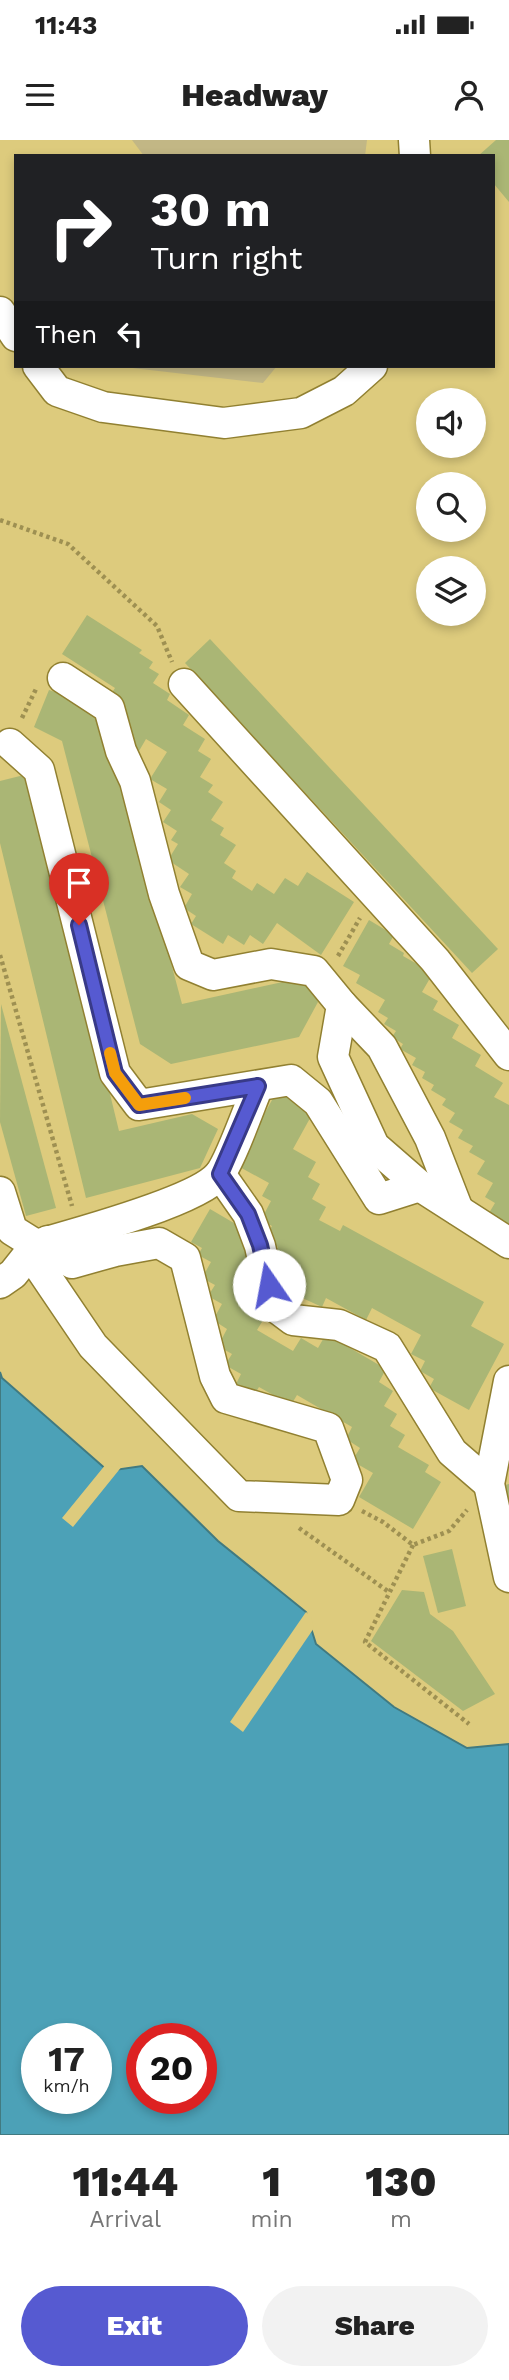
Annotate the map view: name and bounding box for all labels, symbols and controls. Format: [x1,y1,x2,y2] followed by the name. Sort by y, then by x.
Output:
[35,10,97,40] text: 11:43
[21,76,59,114] icon: menu
[181,76,328,114] text: Headway
[450,76,488,114] icon: person
[150,180,271,238] text: 30 m
[35,182,126,273] icon: right
[150,239,302,277] text: Turn right
[111,315,149,353] icon: left
[35,319,97,349] text: Then
[416,388,486,626] map controls
[416,388,486,458] button: sound
[416,472,486,542] button: search
[416,556,486,626] button: layers
[49,853,109,925] pin
[60,864,98,902] icon: arrive
[232,1248,306,1322] position arrow
[126,2023,217,2114] speed limit sign: 20
[48,2038,85,2080] text: 17
[43,2075,90,2096] text: km/h
[72,2157,178,2206] text: 11:44
[262,2157,281,2206] text: 1
[365,2157,436,2206] text: 130
[89,2206,161,2233] text: Arrival
[251,2206,293,2233] text: min
[390,2206,412,2233] text: m
[21,2286,248,2366] button: Exit
[262,2286,488,2366] button: Share

